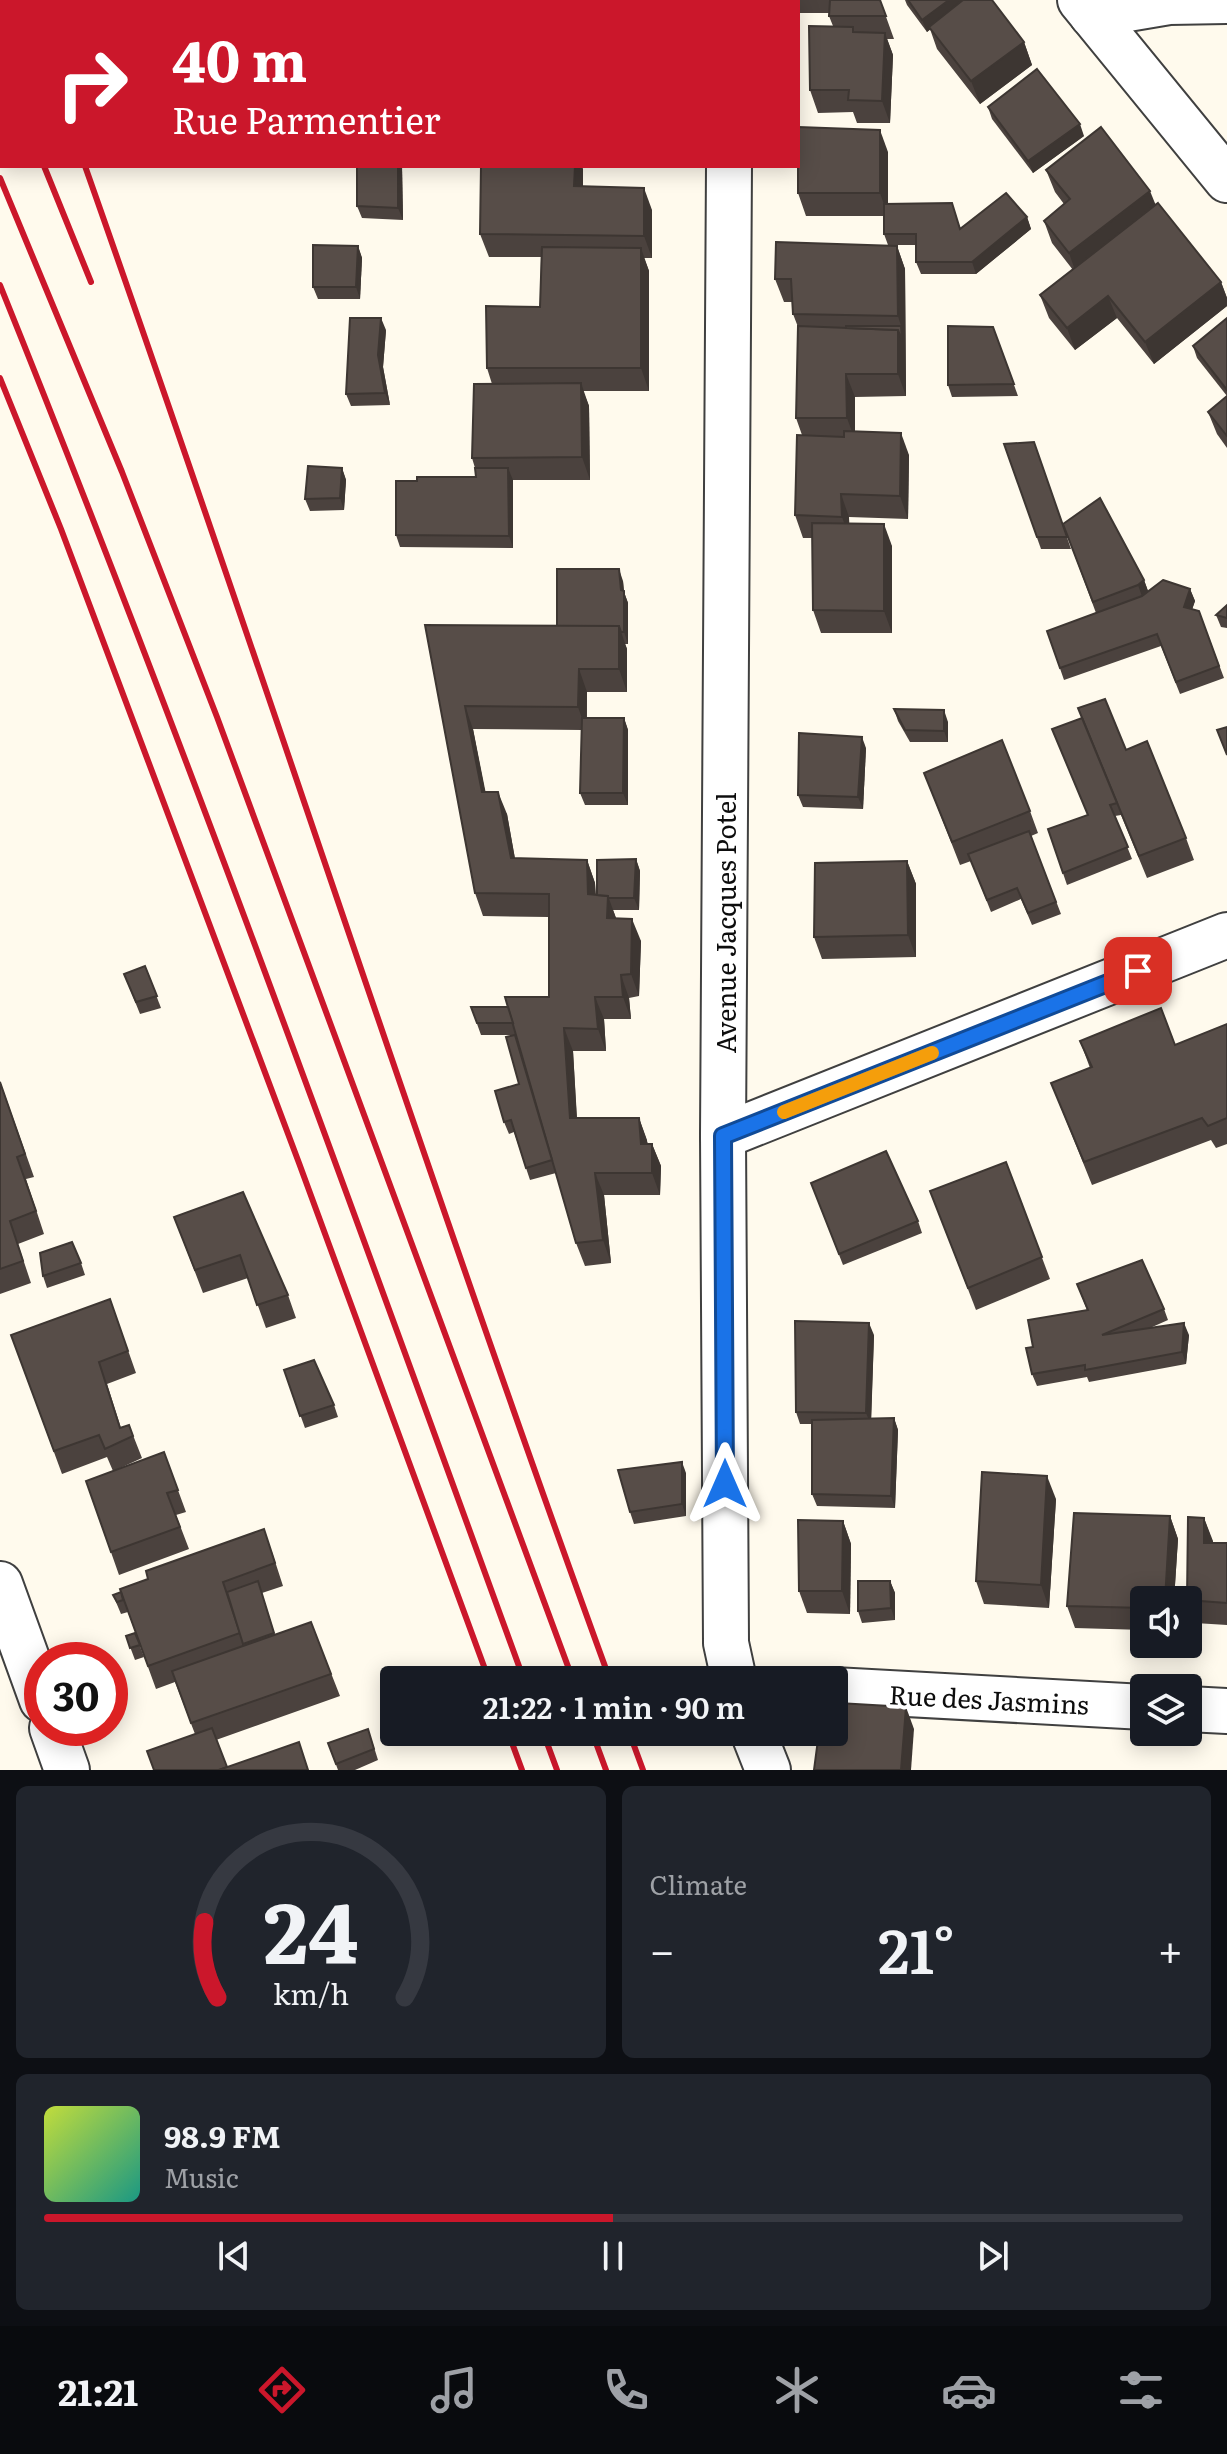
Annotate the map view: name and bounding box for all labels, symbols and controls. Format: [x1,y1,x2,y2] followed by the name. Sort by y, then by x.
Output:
[172,16,307,99] text: 40 m
[40,32,144,136] icon: right
[172,92,441,145] text: Rue Parmentier
[705,792,744,1054] street label: Avenue Jacques Potel
[1104,937,1172,1005] pin
[1116,949,1160,993] icon: arrive
[683,1442,767,1526] position arrow
[1130,1586,1202,1746] map controls
[1130,1586,1202,1658] button: sound
[24,1642,128,1746] speed limit sign: 30
[888,1673,1090,1723] street label: Rue des Jasmins
[1130,1674,1202,1746] button: layers
[483,1684,745,1728] text: 21:22 · 1 min · 90 m
[650,1864,747,1903] text: Climate
[263,1866,358,1990] text: 24
[878,1903,955,1992] text: 21°
[650,1915,675,1981] text: −
[1157,1915,1183,1981] text: +
[273,1971,349,2014] text: km/h
[164,2113,281,2157] text: 98.9 FM
[164,2157,239,2196] text: Music
[212,2234,256,2278] icon: previous
[591,2234,635,2278] icon: pause
[971,2234,1015,2278] icon: next
[254,2362,310,2418] icon: directions
[426,2362,482,2418] icon: music
[598,2362,654,2418] icon: phone
[769,2362,825,2418] icon: climate
[941,2362,997,2418] icon: car
[1113,2362,1169,2418] icon: filters
[58,2364,138,2417] text: 21:21

